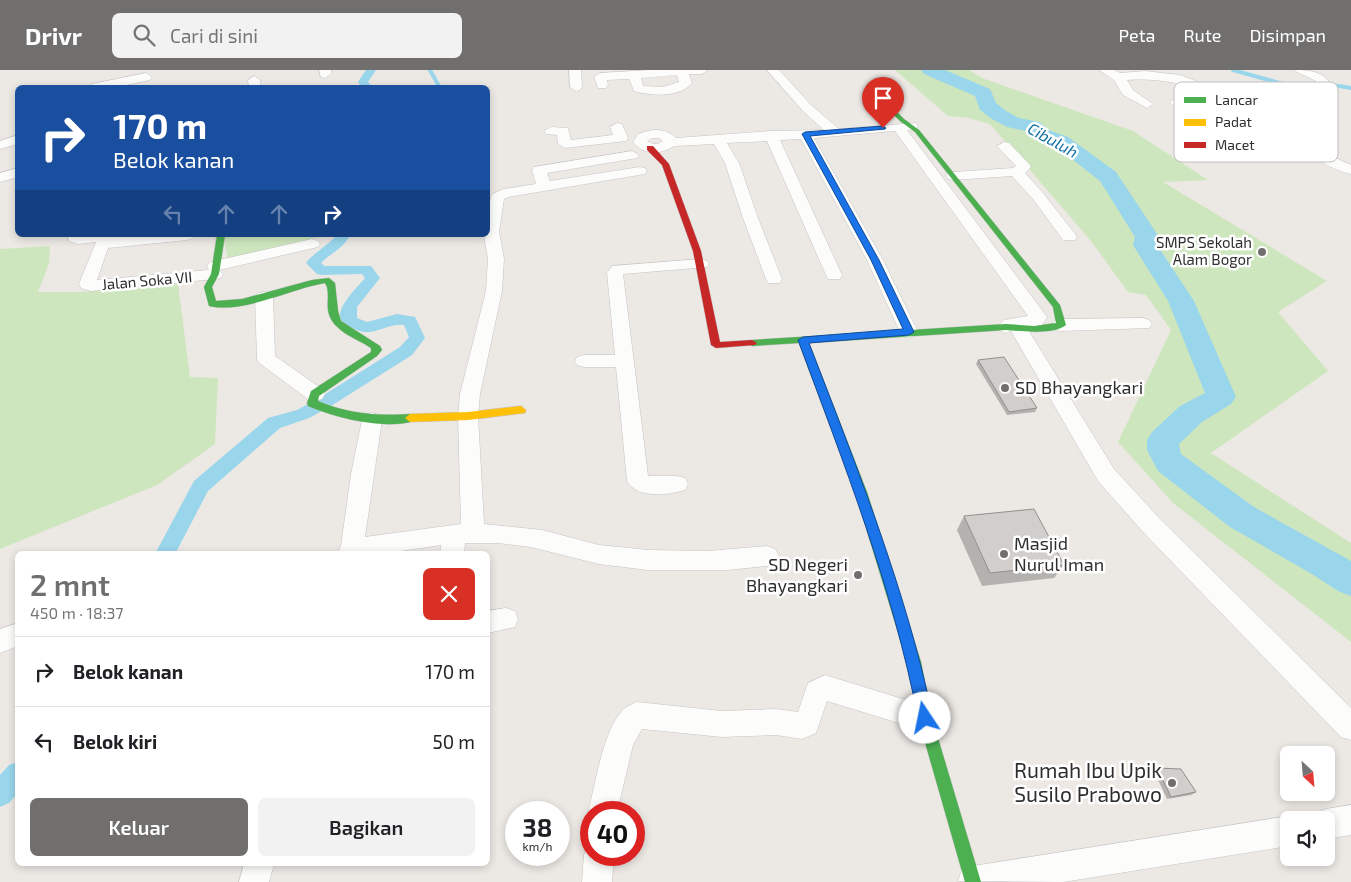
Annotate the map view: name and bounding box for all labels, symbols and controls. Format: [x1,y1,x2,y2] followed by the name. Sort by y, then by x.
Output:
[112,13,462,58] search box
[25,21,82,50] text: Drivr
[130,21,158,49] icon: search
[170,24,258,47] text: Cari di sini
[1119,24,1156,46] text: Peta
[1184,24,1221,46] text: Rute
[1249,24,1326,46] text: Disimpan
[862,77,904,128] pin
[1174,82,1338,162] legend
[869,84,897,112] icon: arrive
[1215,91,1259,108] text: Lancar
[113,104,207,146] text: 170 m
[30,105,95,170] icon: right
[1215,113,1252,130] text: Padat
[1025,118,1082,161] water label: Cibuluh
[1215,136,1255,153] text: Macet
[113,146,234,172] text: Belok kanan
[159,200,187,228] icon: left
[212,200,240,228] icon: ahead
[265,200,293,228] icon: ahead
[318,200,346,228] icon: right
[1156,233,1252,268] place label: SMPS Sekolah Alam Bogor
[1256,246,1268,258] marker: SMPS Sekolah Alam Bogor
[101,267,193,293] street label: Jalan Soka VII
[1015,376,1143,398] place label: SD Bhayangkari
[999,382,1011,394] marker: SD Bhayangkari
[1014,532,1104,575] place label: Masjid Nurul Iman
[998,548,1010,560] marker: Masjid Nurul Iman
[746,553,848,596] place label: SD Negeri Bhayangkari
[30,566,110,602] text: 2 mnt
[423,568,475,620] button: close
[852,569,864,581] marker: SD Negeri Bhayangkari
[30,603,124,622] text: 450 m · 18:37
[30,658,58,686] icon: right
[73,660,183,683] text: Belok kanan
[425,660,475,683] text: 170 m
[898,691,950,743] position arrow
[30,728,58,756] icon: left
[73,730,157,753] text: Belok kiri
[432,730,475,753] text: 50 m
[1280,746,1335,801] north arrow
[1280,746,1335,866] map controls
[1014,757,1162,806] place label: Rumah Ibu Upik Susilo Prabowo
[1166,777,1178,789] marker: Rumah Ibu Upik Susilo Prabowo
[30,798,248,856] button: Keluar
[258,798,475,856] button: Bagikan
[580,801,645,866] speed limit sign: 40
[1280,811,1335,866] button: sound
[523,812,552,842] text: 38
[523,839,552,853] text: km/h

